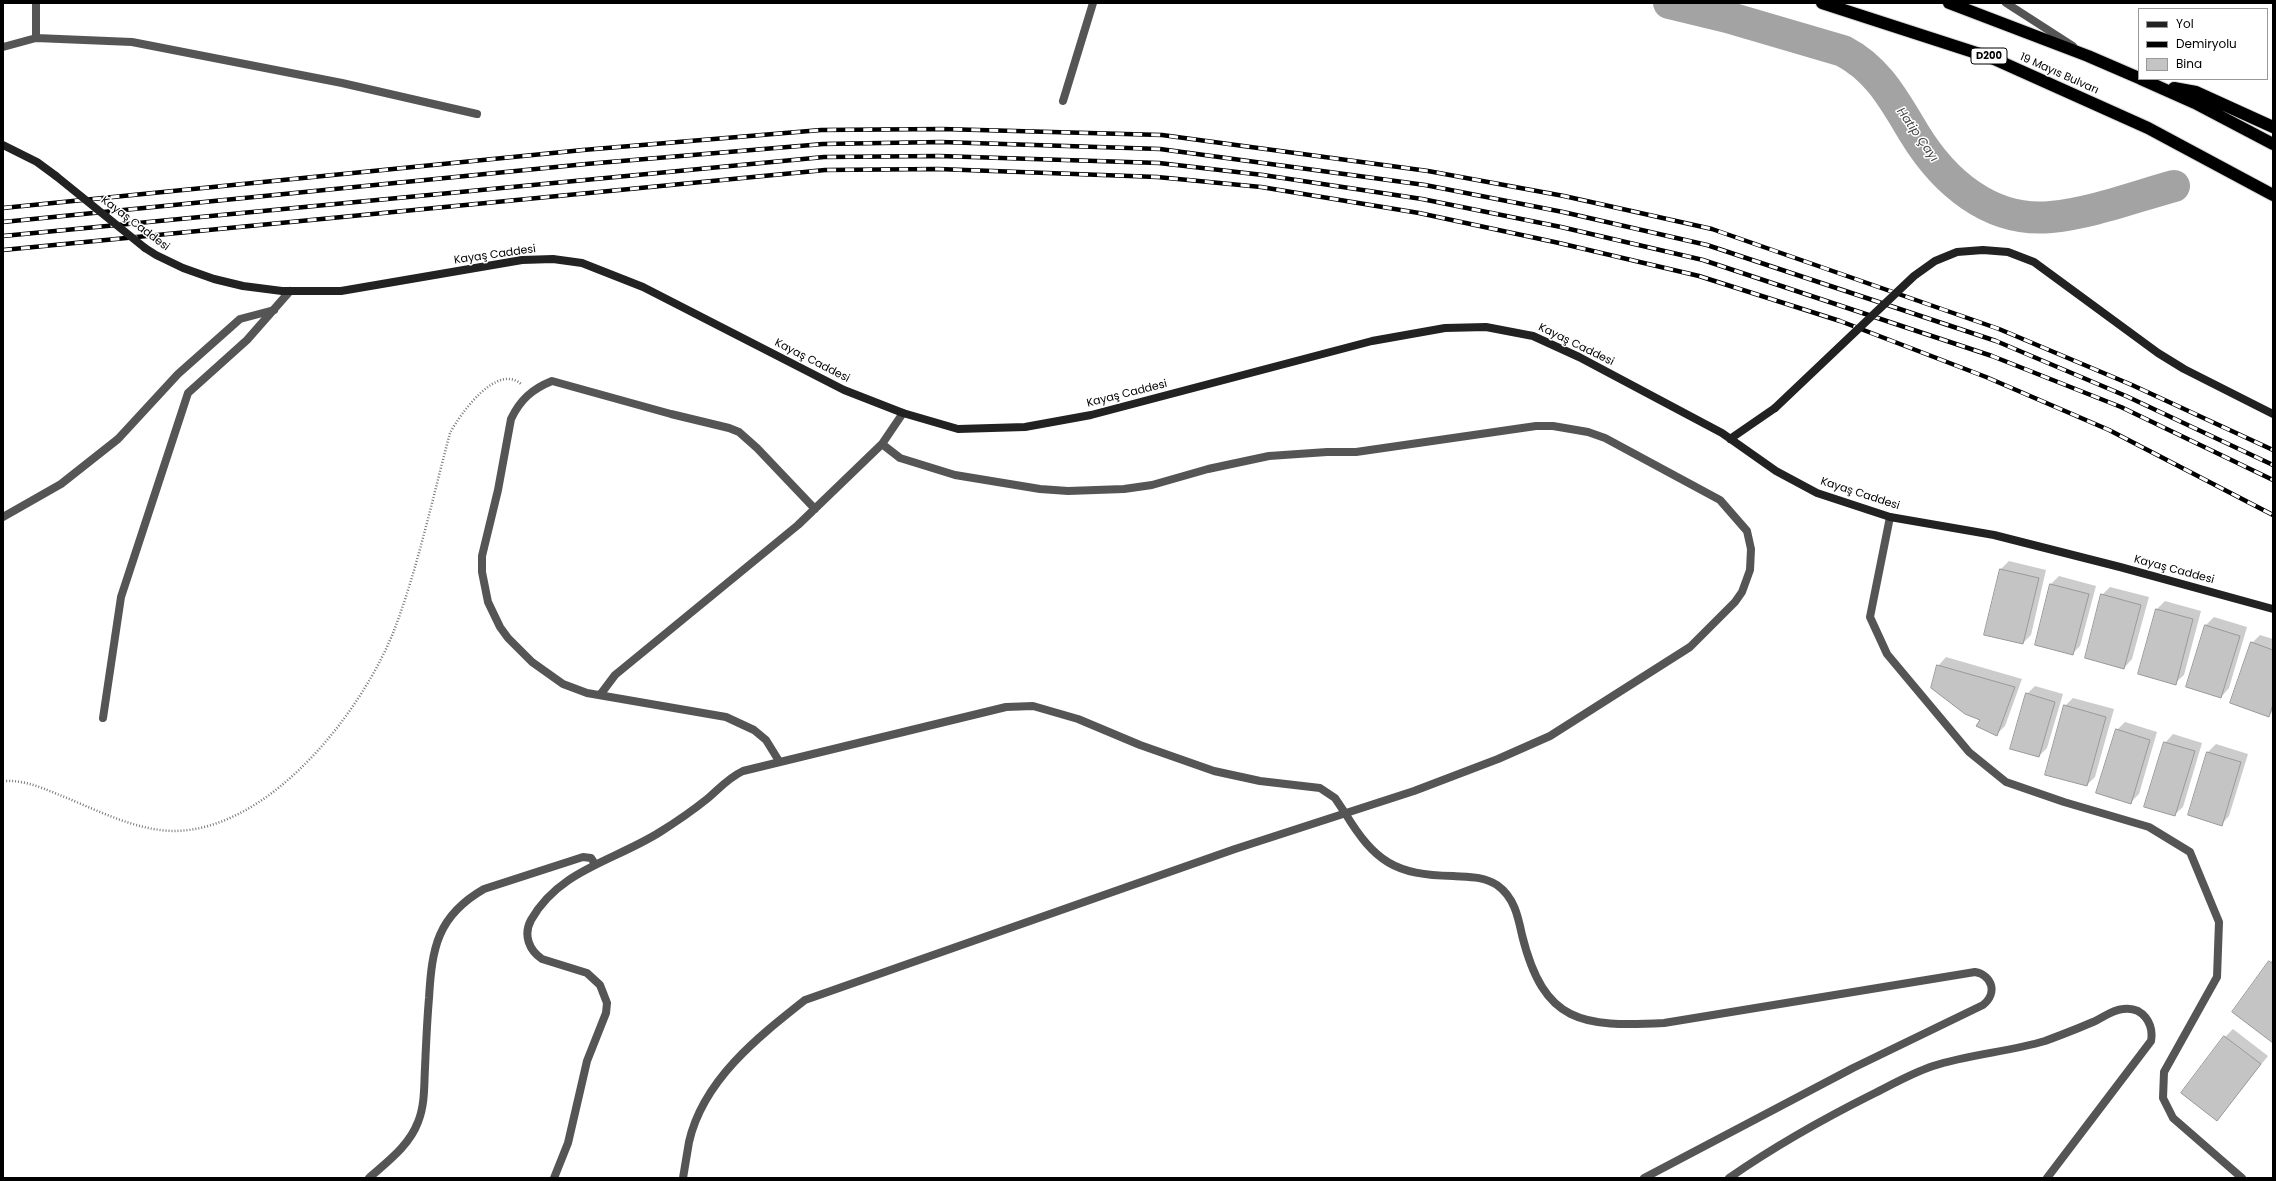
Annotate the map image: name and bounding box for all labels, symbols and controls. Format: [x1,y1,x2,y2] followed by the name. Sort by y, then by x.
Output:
[2138,8,2268,80] legend
[2176,15,2194,32] text: Yol
[2176,35,2237,52] text: Demiryolu
[1971,48,2007,64] road number: D200
[2018,51,2100,97] street label: 19 Mayıs Bulvarı
[2176,55,2202,72] text: Bina
[1893,105,1941,165] water label: Hatip Çayı
[98,194,172,254] street label: Kayaş Caddesi
[453,243,537,267] street label: Kayaş Caddesi
[1536,321,1616,369] street label: Kayaş Caddesi
[772,336,852,386] street label: Kayaş Caddesi
[1085,378,1169,410] street label: Kayaş Caddesi
[1819,475,1901,513] street label: Kayaş Caddesi
[2132,553,2216,587] street label: Kayaş Caddesi

